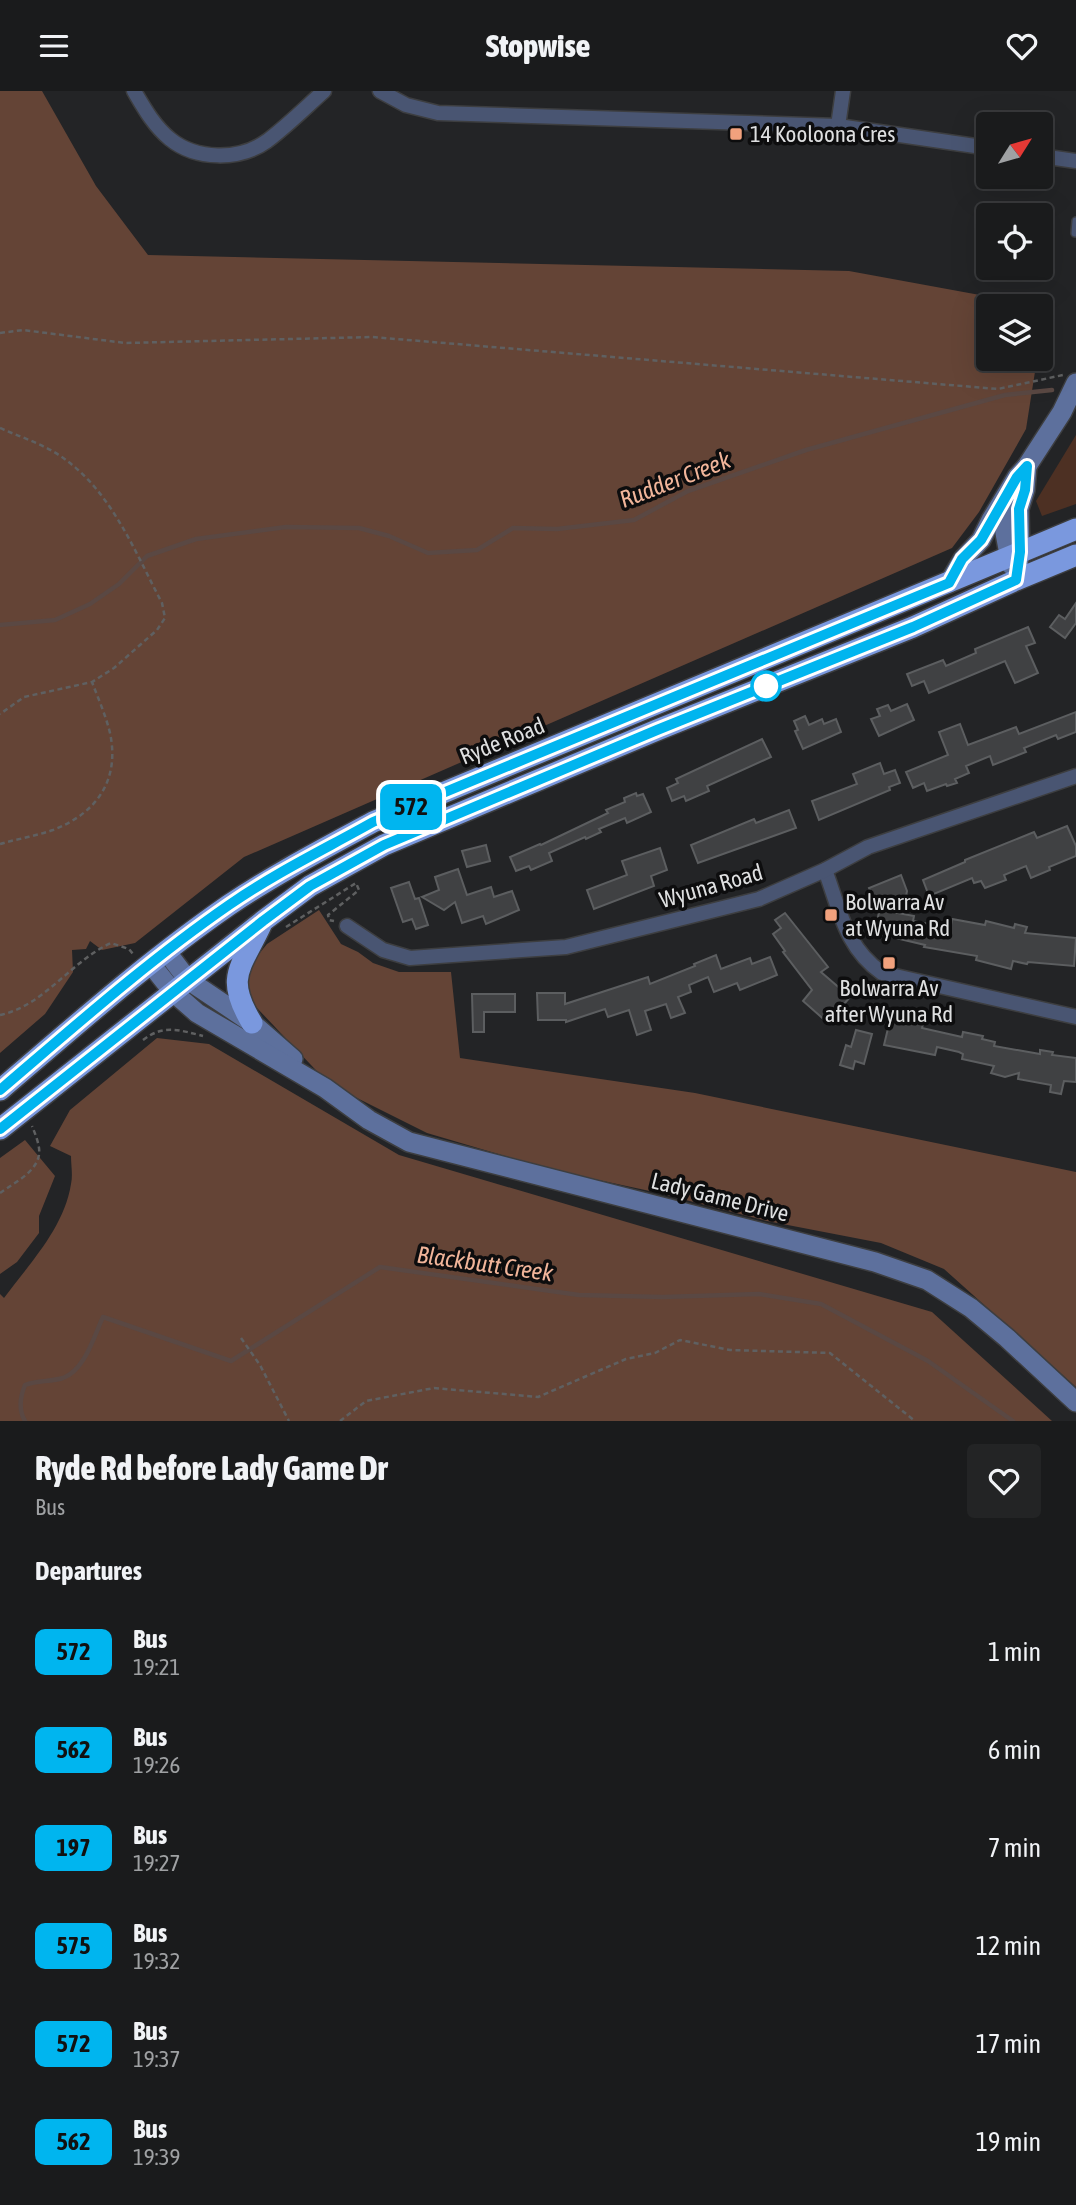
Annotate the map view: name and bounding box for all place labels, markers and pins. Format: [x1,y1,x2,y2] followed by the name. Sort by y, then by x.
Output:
[750,121,895,147] place label: 14 Kooloona Cres
[728,126,744,142] marker: 14 Kooloona Cres
[751,671,781,701] unlabelled marker
[845,889,950,941] place label: Bolwarra Av at Wyuna Rd
[823,907,839,923] marker: Bolwarra Av at Wyuna Rd
[881,955,897,971] marker: Bolwarra Av after Wyuna Rd
[825,975,953,1027] place label: Bolwarra Av after Wyuna Rd

